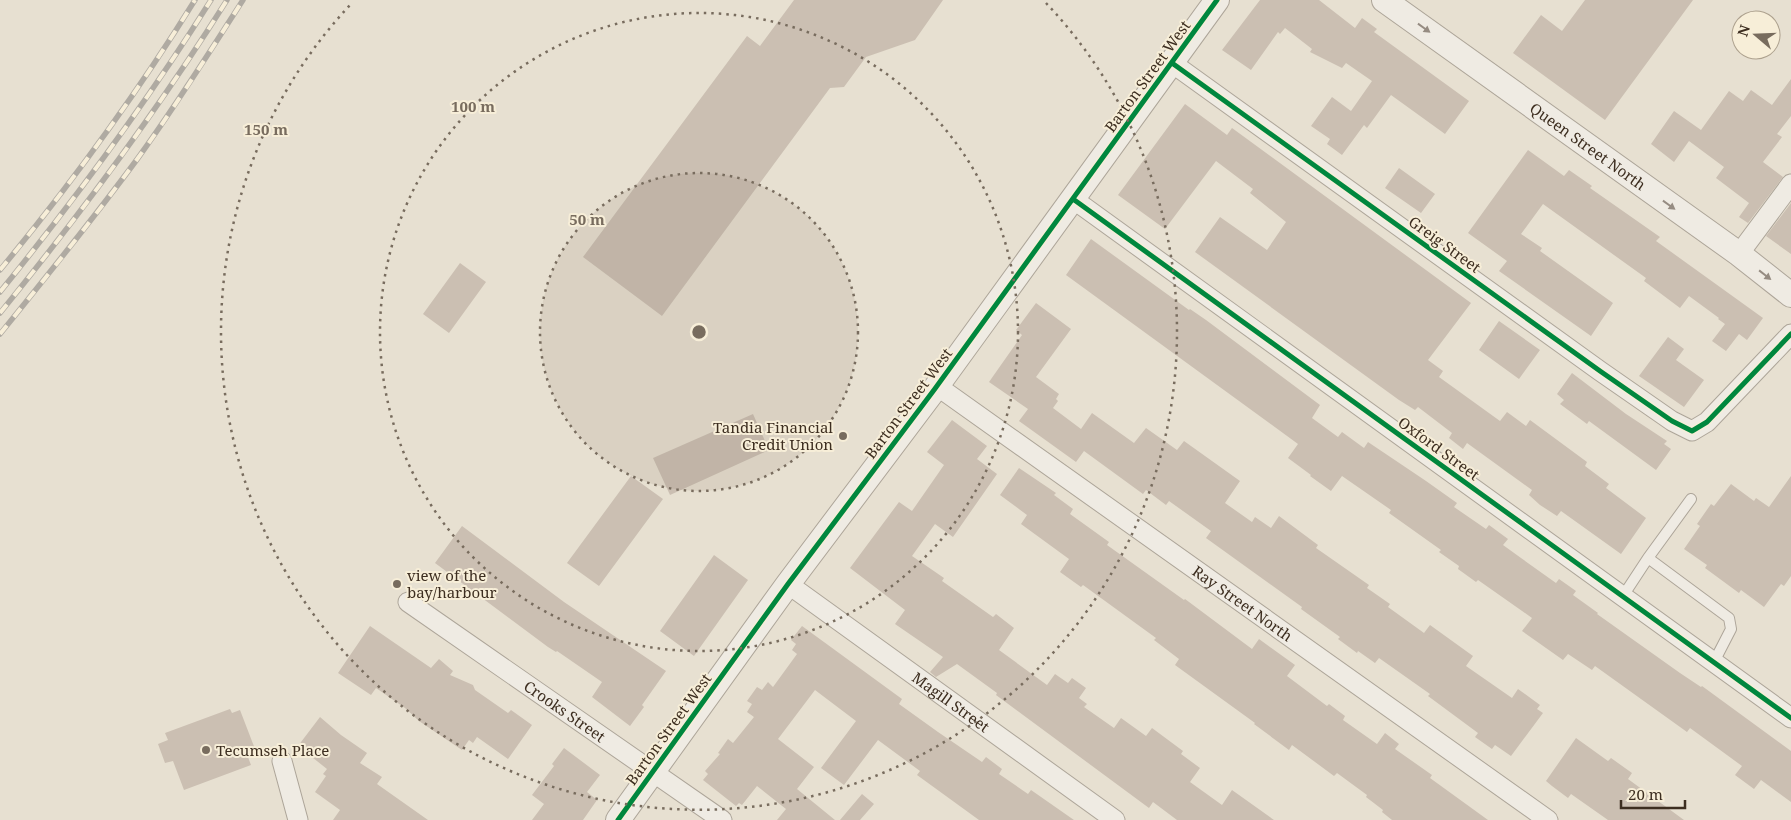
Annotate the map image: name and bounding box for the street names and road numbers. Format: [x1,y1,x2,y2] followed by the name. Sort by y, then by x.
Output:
[1100,16,1194,136] street label: Barton Street West
[1526,98,1650,195] street label: Queen Street North
[1405,211,1485,277] street label: Greig Street
[860,344,956,462] street label: Barton Street West
[1394,412,1484,484] street label: Oxford Street
[1189,561,1297,646] street label: Ray Street North
[908,667,994,736] street label: Magill Street
[621,669,715,789] street label: Barton Street West
[520,676,610,746] street label: Crooks Street

